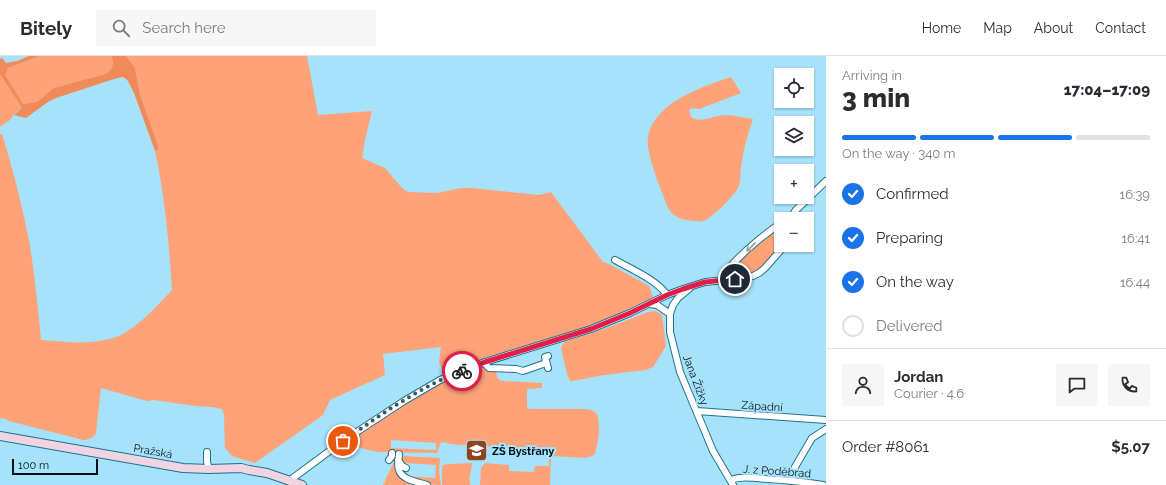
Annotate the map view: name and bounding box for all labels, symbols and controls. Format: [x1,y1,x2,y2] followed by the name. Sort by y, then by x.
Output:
[96,10,376,46] search box
[20,17,72,39] text: Bitely
[110,17,132,39] icon: search
[142,19,226,37] text: Search here
[922,20,961,36] text: Home
[983,20,1012,36] text: Map
[1034,20,1073,36] text: About
[1095,20,1146,36] text: Contact
[774,68,814,252] map controls
[774,68,814,108] button: locate
[842,68,902,83] text: Arriving in
[1064,81,1150,99] text: 17:04–17:09
[842,83,910,113] text: 3 min
[774,116,814,156] button: layers
[842,146,955,161] text: On the way · 340 m
[774,164,814,204] button: +
[842,183,864,205] icon: check
[876,185,949,203] text: Confirmed
[1120,187,1150,202] text: 16:39
[774,212,814,252] button: −
[842,227,864,249] icon: check
[876,229,943,247] text: Preparing
[1121,231,1150,246] text: 16:41
[746,242,756,251] one-way arrow
[718,262,752,296] pin
[724,268,746,290] icon: home
[842,271,864,293] icon: check
[876,273,954,291] text: On the way
[1120,275,1150,290] text: 16:44
[876,317,943,335] text: Delivered
[442,351,482,391] courier
[680,353,712,407] street label: Jana Žižky
[451,360,473,382] icon: bike
[842,364,884,406] button: person
[1056,364,1098,406] button: chat
[1108,364,1150,406] button: phone
[894,368,943,386] text: Jordan
[894,386,964,401] text: Courier · 4.6
[741,399,784,414] street label: Západní
[326,424,360,458] pin
[332,430,354,452] icon: bag
[464,438,490,464] school or university icon: ZŠ Bystřany
[842,438,929,456] text: Order #8061
[1111,438,1150,456] text: $5.07
[132,442,173,461] street label: Pražská
[492,444,554,458] place label: ZŠ Bystřany
[12,457,98,476] scale bar
[18,459,49,472] text: 100 m
[742,463,812,480] street label: J. z Poděbrad

